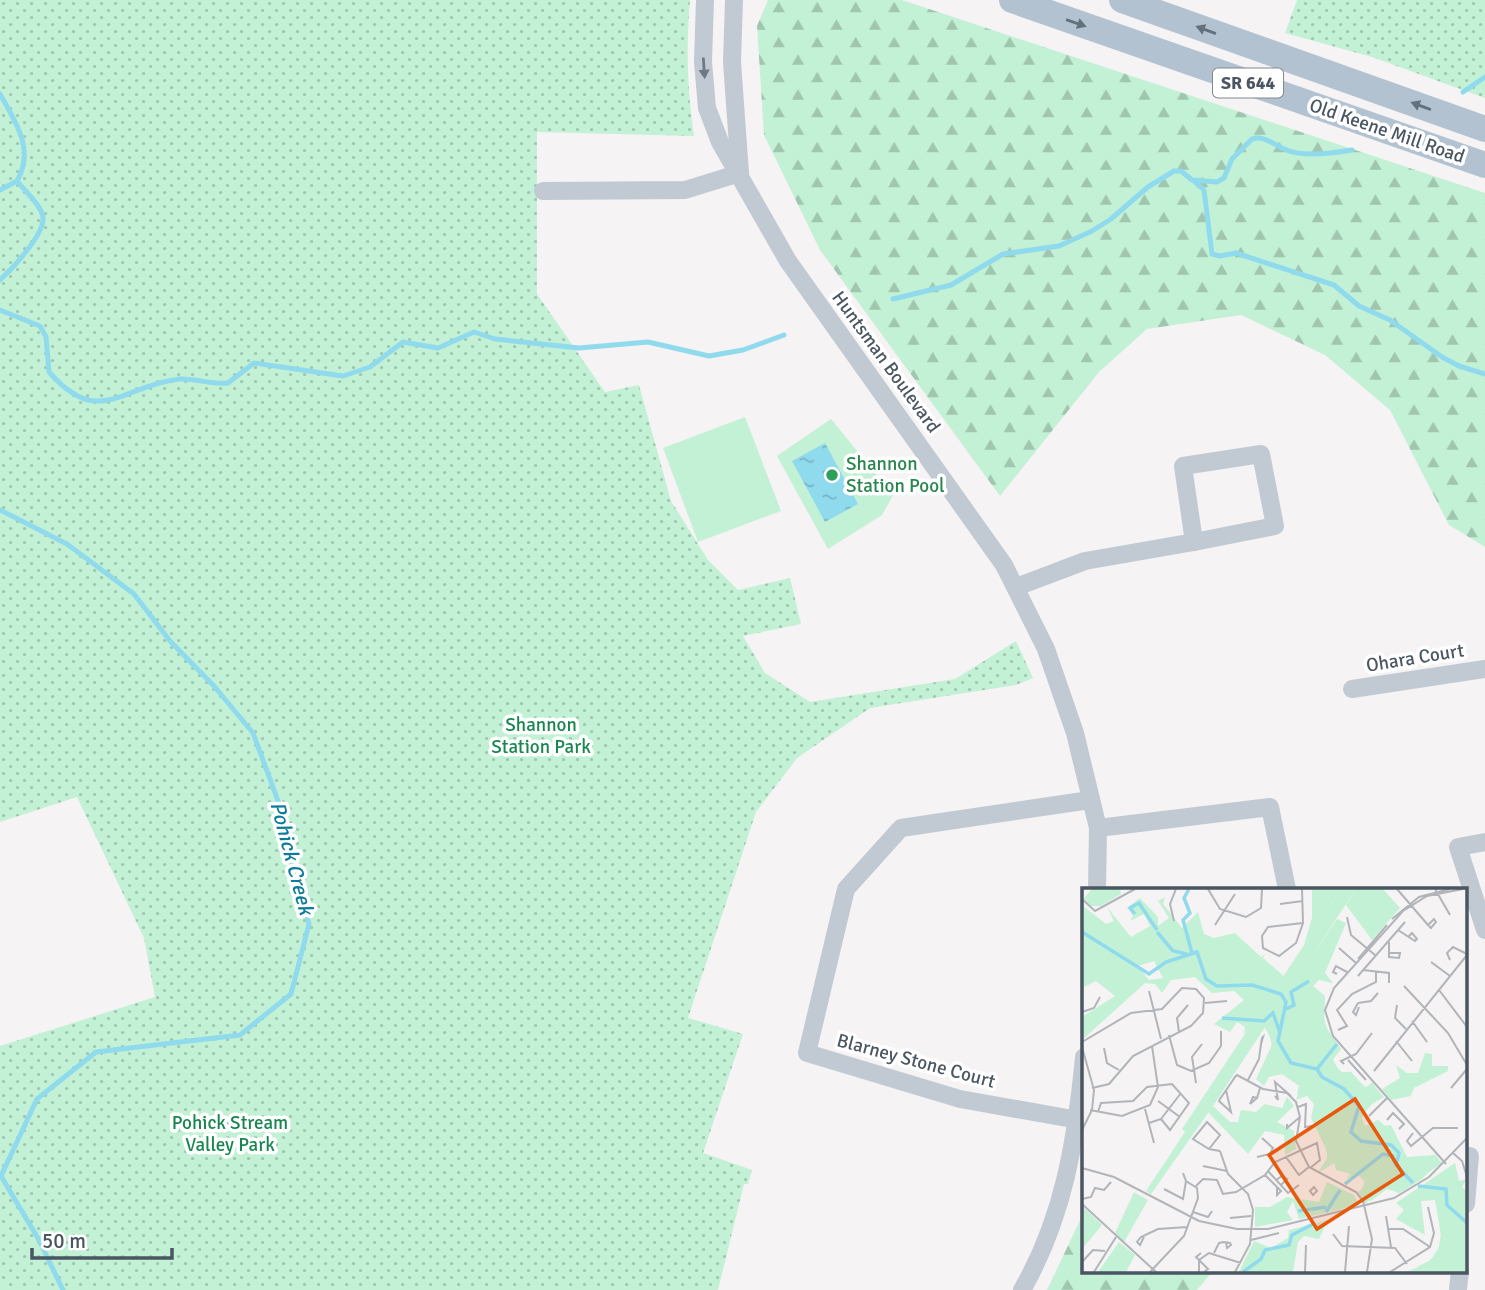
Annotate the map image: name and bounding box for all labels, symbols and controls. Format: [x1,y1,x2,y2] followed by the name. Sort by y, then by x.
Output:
[1066,18,1087,29] one-way arrow
[1196,24,1217,35] one-way arrow
[699,57,710,79] one-way arrow
[1213,68,1283,98] road number: SR 644
[1306,93,1468,169] street label: Old Keene Mill Road
[1410,100,1431,111] one-way arrow
[826,286,946,438] street label: Huntsman Boulevard
[846,452,945,498] place label: Shannon Station Pool
[824,467,840,483] marker: Shannon Station Pool
[1364,638,1466,678] street label: Ohara Court
[491,713,591,759] park label: Shannon Station Park
[264,799,320,920] water label: Pohick Creek
[1082,888,1468,1272] inset map
[834,1028,998,1094] street label: Blarney Stone Court
[172,1111,288,1157] park label: Pohick Stream Valley Park
[32,1216,172,1260] scale bar
[42,1228,86,1254] text: 50 m

